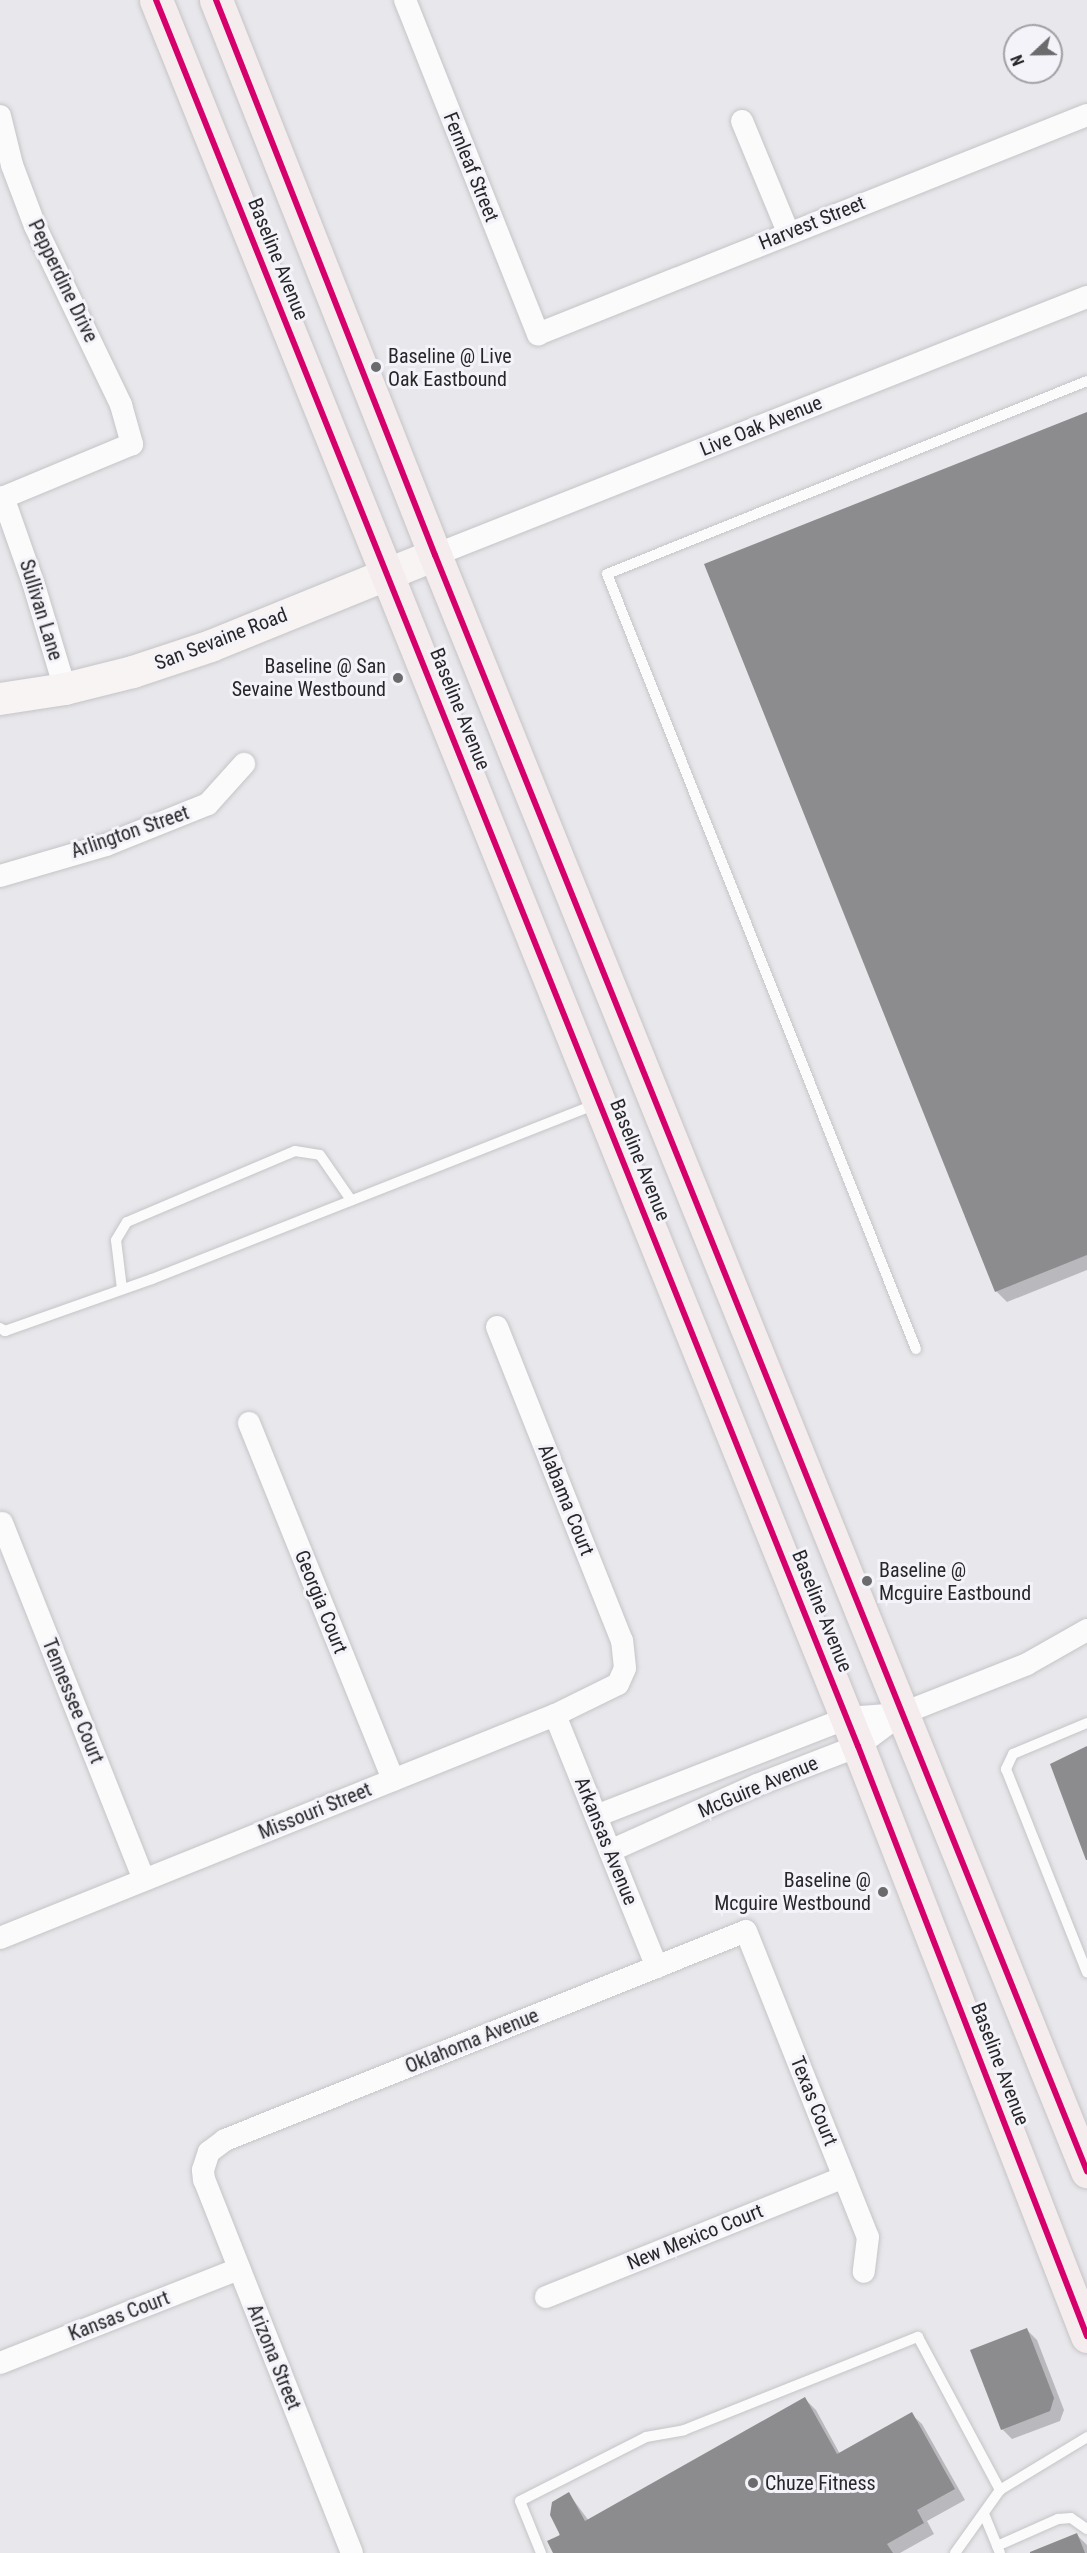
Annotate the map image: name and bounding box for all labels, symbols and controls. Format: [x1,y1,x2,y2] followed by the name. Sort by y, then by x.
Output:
[1003,24,1063,84] north arrow
[1007,52,1028,68] text: N
[438,109,504,225] street label: Fernleaf Street
[755,191,869,255] street label: Harvest Street
[243,195,313,323] street label: Baseline Avenue
[23,216,103,346] street label: Pepperdine Drive
[388,344,512,391] place label: Baseline @ Live Oak Eastbound
[369,360,383,374] marker: Baseline @ Live Oak Eastbound
[697,391,825,461] street label: Live Oak Avenue
[14,557,68,663] street label: Sullivan Lane
[151,603,291,675] street label: San Sevaine Road
[425,645,495,773] street label: Baseline Avenue
[232,654,386,701] place label: Baseline @ San Sevaine Westbound
[391,671,405,685] marker: Baseline @ San Sevaine Westbound
[68,801,192,863] street label: Arlington Street
[605,1096,675,1224] street label: Baseline Avenue
[533,1441,599,1559] street label: Alabama Court
[289,1547,353,1657] street label: Georgia Court
[787,1547,857,1675] street label: Baseline Avenue
[879,1558,1031,1605] place label: Baseline @ Mcguire Eastbound
[860,1574,874,1588] marker: Baseline @ Mcguire Eastbound
[37,1635,109,1767] street label: Tennessee Court
[694,1751,822,1823] street label: McGuire Avenue
[569,1774,643,1908] street label: Arkansas Avenue
[255,1777,375,1845] street label: Missouri Street
[714,1868,871,1915] place label: Baseline @ Mcguire Westbound
[876,1885,890,1899] marker: Baseline @ Mcguire Westbound
[966,1999,1034,2129] street label: Baseline Avenue
[402,2003,542,2079] street label: Oklahoma Avenue
[785,2053,843,2149] street label: Texas Court
[623,2199,767,2275] street label: New Mexico Court
[65,2286,173,2346] street label: Kansas Court
[242,2301,306,2413] street label: Arizona Street
[765,2471,876,2495] place label: Chuze Fitness
[746,2476,760,2490] marker: Chuze Fitness

